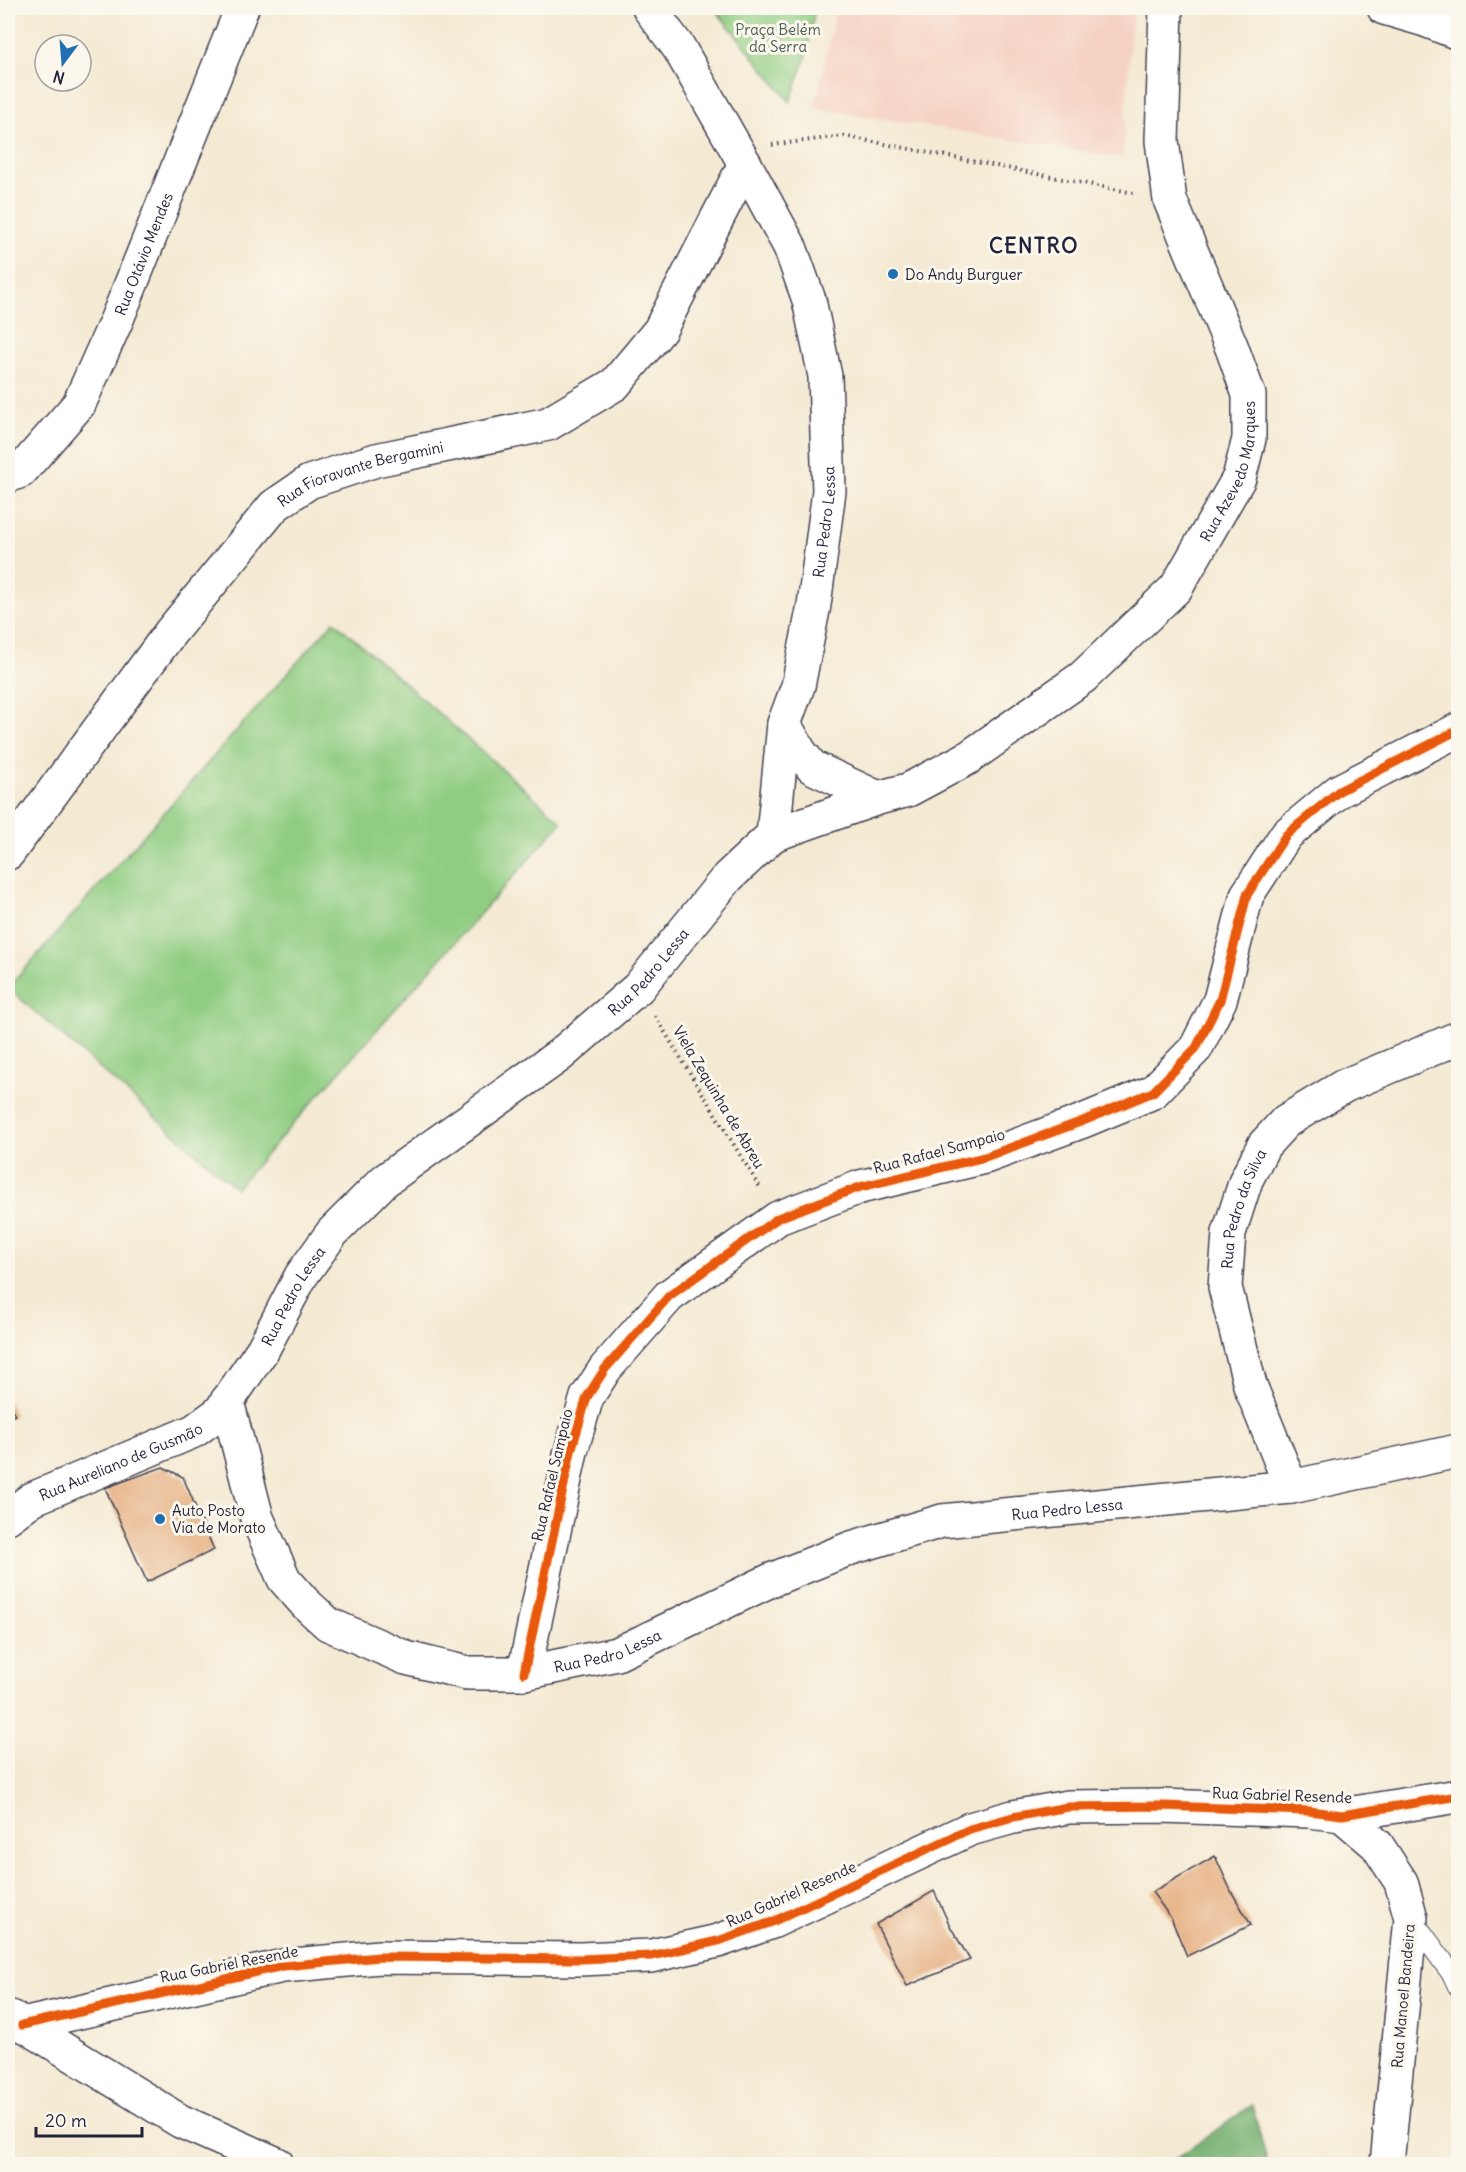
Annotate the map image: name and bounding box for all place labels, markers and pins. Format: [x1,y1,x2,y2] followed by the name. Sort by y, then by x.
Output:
[905,265,1023,284] place label: Do Andy Burguer
[886,267,900,281] marker: Do Andy Burguer
[172,1501,266,1537] place label: Auto Posto Via de Morato
[153,1512,167,1526] marker: Auto Posto Via de Morato

